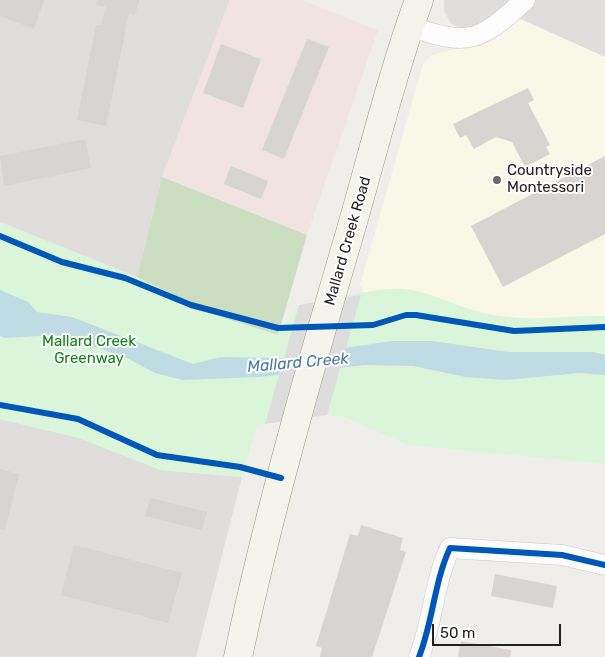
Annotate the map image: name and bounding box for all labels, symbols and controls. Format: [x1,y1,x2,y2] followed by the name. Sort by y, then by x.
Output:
[507,162,592,197] place label: Countryside Montessori
[321,174,375,308] street label: Mallard Creek Road
[491,174,503,186] marker: Countryside Montessori
[42,333,136,368] park label: Mallard Creek Greenway
[247,349,349,377] water label: Mallard Creek
[435,614,564,646] scale bar
[440,624,475,642] text: 50 m

